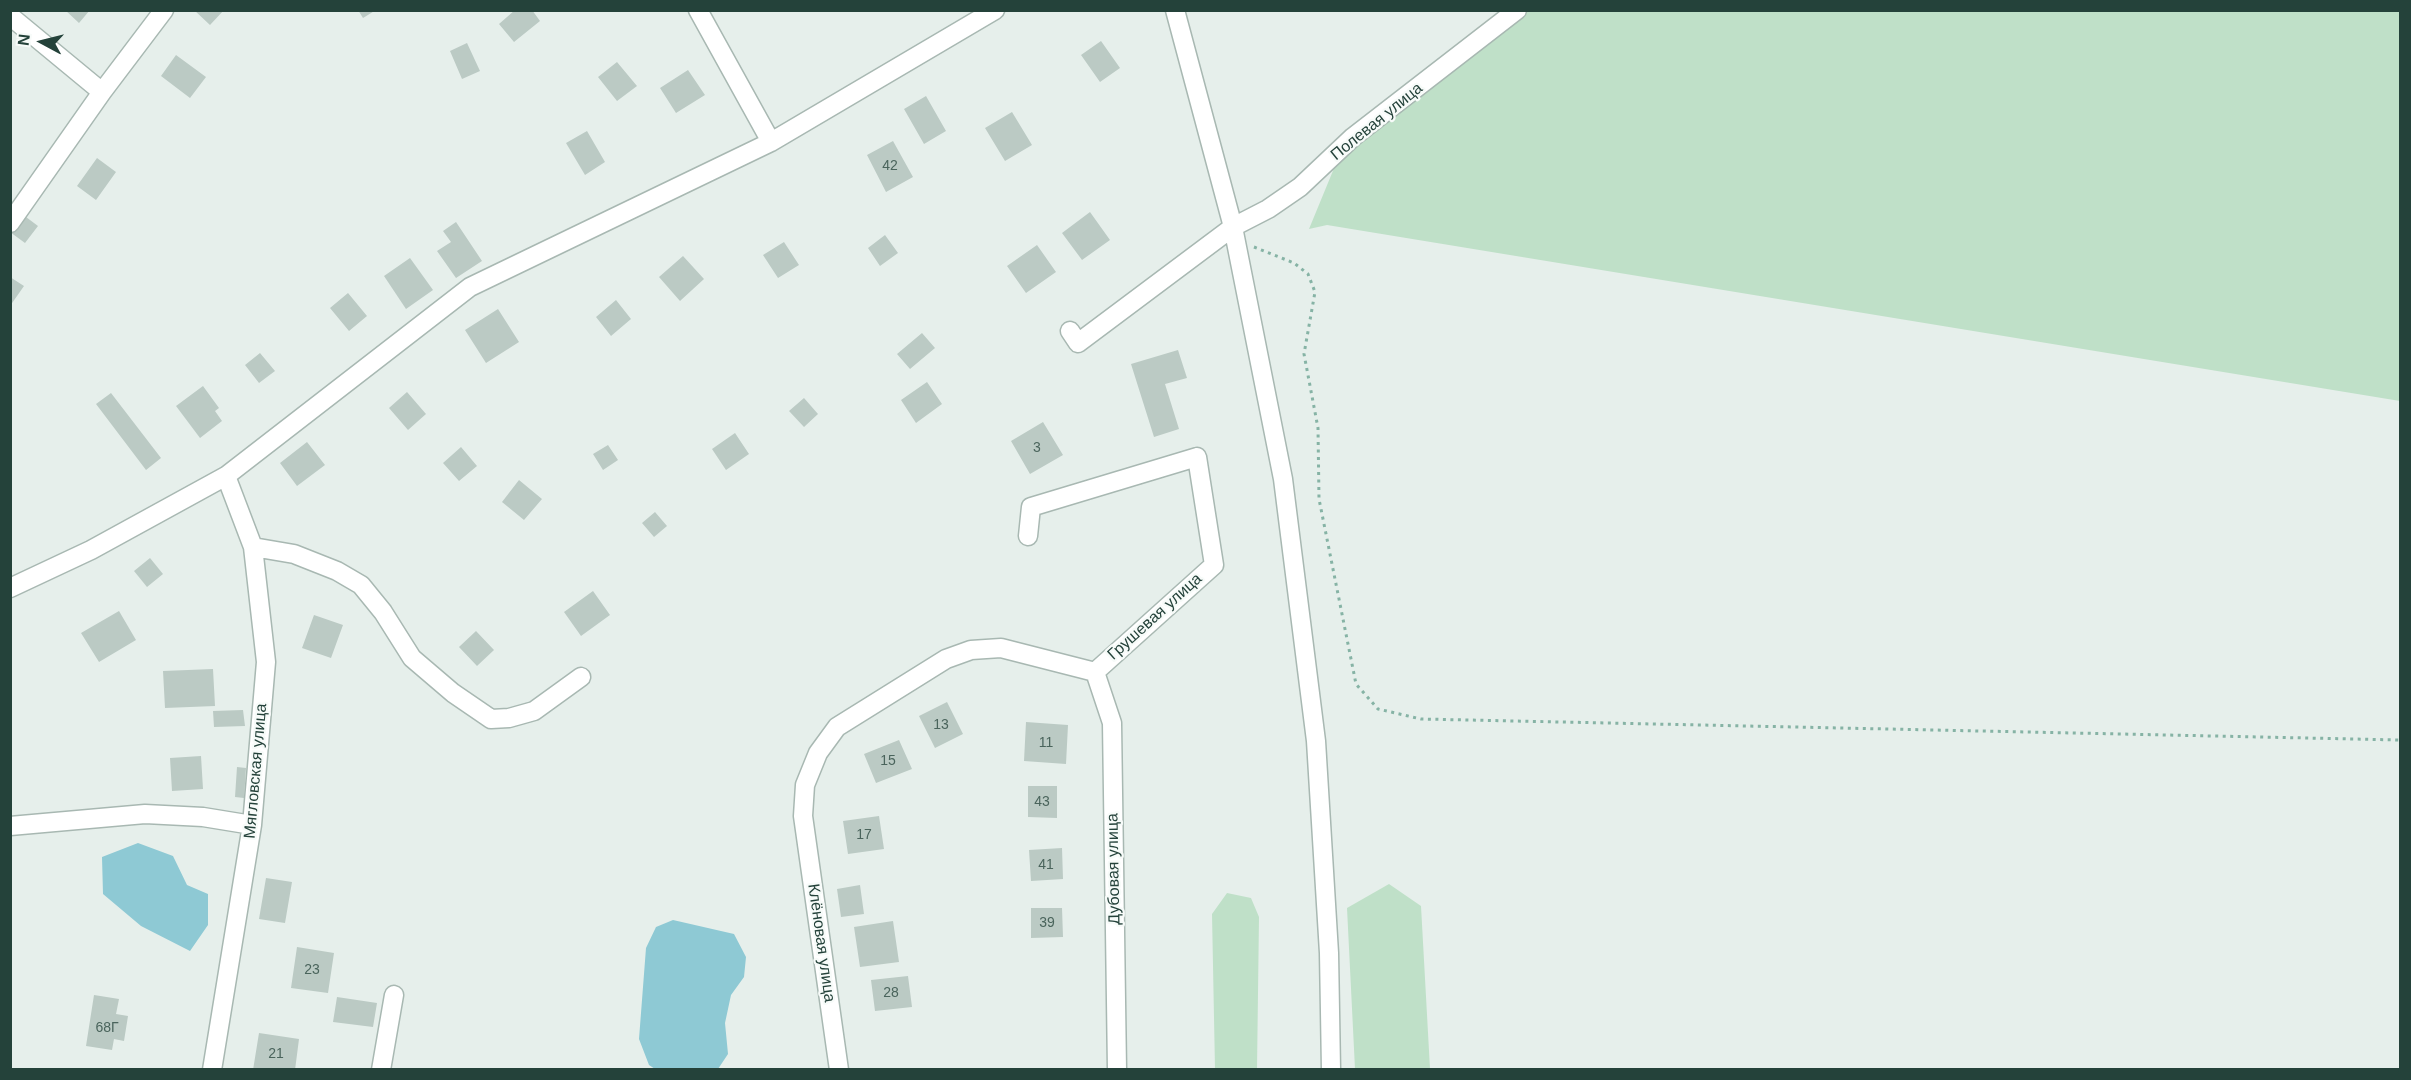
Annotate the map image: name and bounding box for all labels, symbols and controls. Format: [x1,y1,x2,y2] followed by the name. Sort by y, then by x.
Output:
[12,12,72,72] north arrow
[14,33,33,47] text: N
[1327,79,1427,165] street label: Полевая улица
[882,158,898,174] house number: 42
[1033,440,1041,456] house number: 3
[1104,570,1206,664] street label: Грушевая улица
[241,703,271,839] street label: Мягловская улица
[933,717,949,733] house number: 13
[1039,735,1053,751] house number: 11
[880,753,896,769] house number: 15
[1034,794,1050,810] house number: 43
[1103,813,1125,925] street label: Дубовая улица
[856,827,872,843] house number: 17
[1038,857,1054,873] house number: 41
[803,882,839,1004] street label: Клёновая улица
[1039,915,1055,931] house number: 39
[304,962,320,978] house number: 23
[883,985,899,1001] house number: 28
[95,1020,119,1036] house number: 68Г
[268,1046,284,1062] house number: 21

